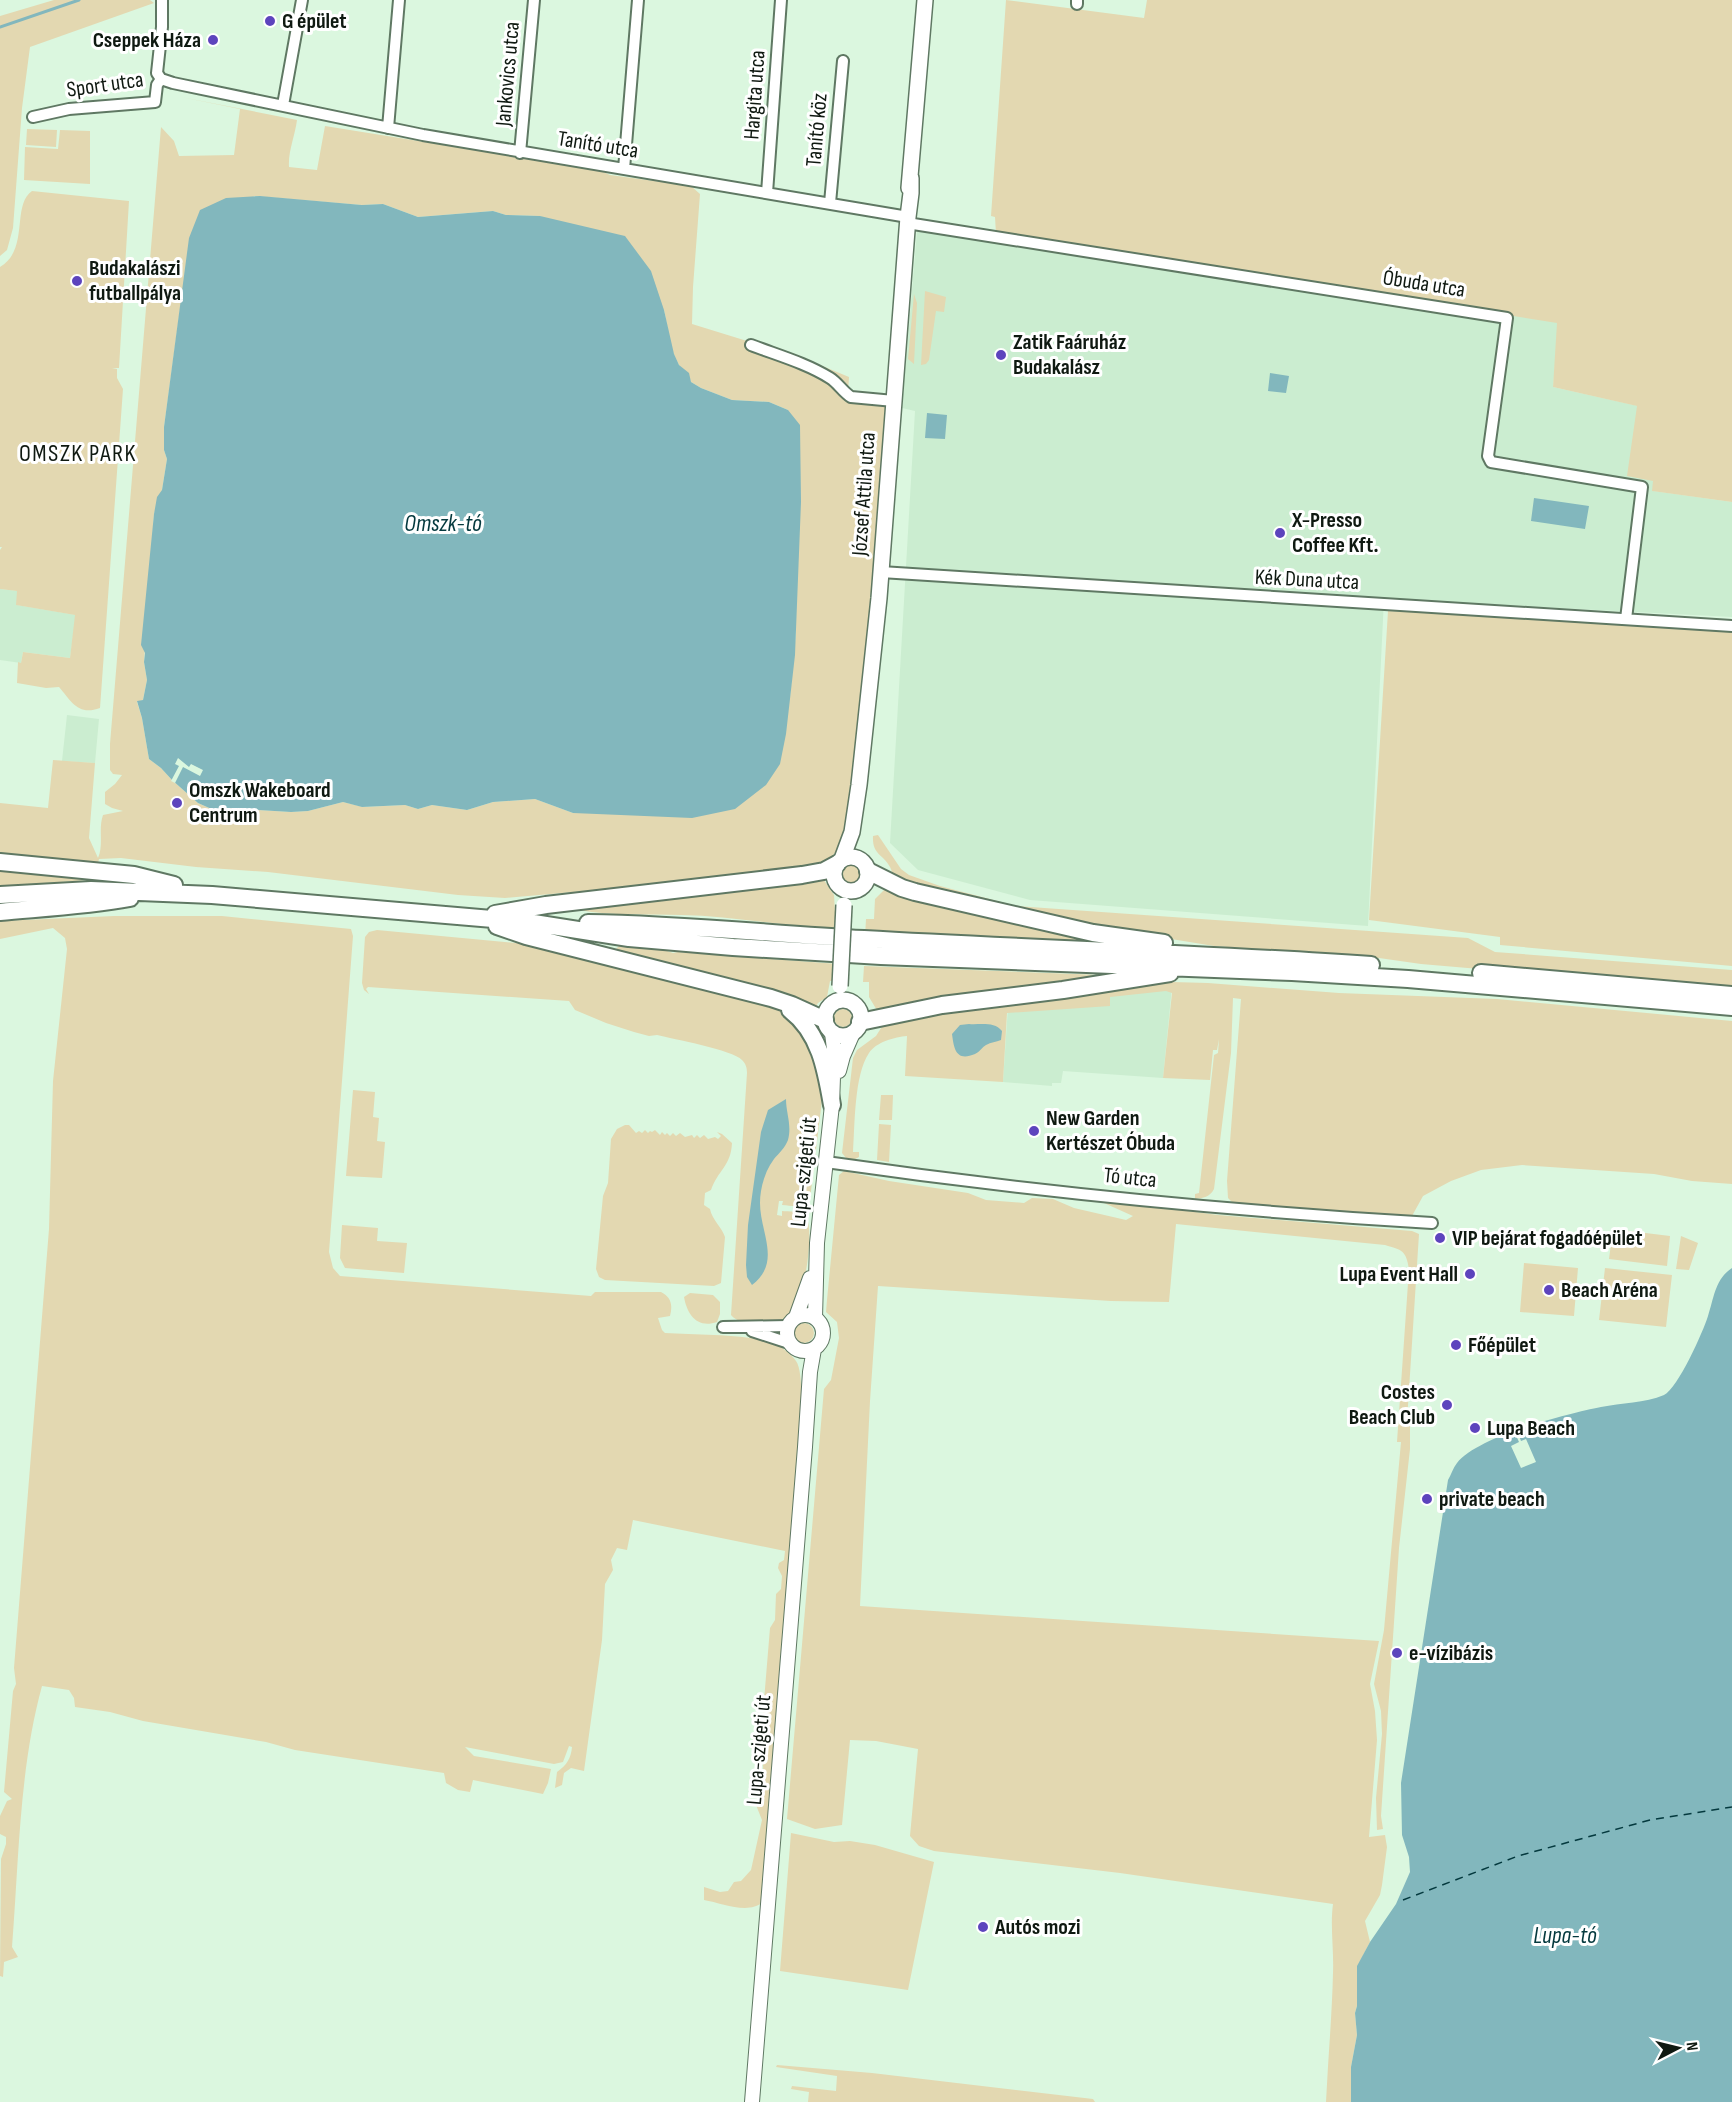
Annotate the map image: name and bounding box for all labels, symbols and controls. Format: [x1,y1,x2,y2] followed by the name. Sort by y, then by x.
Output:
[282,8,347,35] place label: G épület
[263,14,277,28] marker: G épület
[490,21,526,128] street label: Jankovics utca
[93,27,201,54] place label: Cseppek Háza
[206,33,220,47] marker: Cseppek Háza
[738,49,772,141] street label: Hargita utca
[65,66,145,104] street label: Sport utca
[800,92,834,168] street label: Tanító köz
[556,125,640,165] street label: Tanító utca
[89,255,181,307] place label: Budakalászi futballpálya
[1381,264,1467,304] street label: Óbuda utca
[70,274,84,288] marker: Budakalászi futballpálya
[1013,329,1127,381] place label: Zatik Faáruház Budakalász
[994,348,1008,362] marker: Zatik Faáruház Budakalász
[846,431,882,558] street label: József Attila utca
[19,439,137,468] district label: OMSZK PARK
[1291,507,1378,559] place label: X-Presso Coffee Kft.
[404,509,482,538] water label: Omszk-tó
[1273,526,1287,540] marker: X-Presso Coffee Kft.
[1254,564,1360,596] street label: Kék Duna utca
[189,777,331,829] place label: Omszk Wakeboard Centrum
[170,796,184,810] marker: Omszk Wakeboard Centrum
[1046,1105,1175,1157] place label: New Garden Kertészet Óbuda
[785,1115,823,1228] street label: Lupa-szigeti út
[1027,1124,1041,1138] marker: New Garden Kertészet Óbuda
[1102,1162,1158,1194] street label: Tó utca
[1452,1225,1642,1252] place label: VIP bejárat fogadóépület
[1433,1231,1447,1245] marker: VIP bejárat fogadóépület
[1340,1261,1458,1288] place label: Lupa Event Hall
[1463,1267,1477,1281] marker: Lupa Event Hall
[1561,1277,1658,1304] place label: Beach Aréna
[1542,1283,1556,1297] marker: Beach Aréna
[1468,1332,1536,1359] place label: Főépület
[1449,1338,1463,1352] marker: Főépület
[1349,1379,1435,1431] place label: Costes Beach Club
[1440,1398,1454,1412] marker: Costes Beach Club
[1487,1415,1575,1442] place label: Lupa Beach
[1468,1421,1482,1435] marker: Lupa Beach
[1439,1486,1545,1513] place label: private beach
[1420,1492,1434,1506] marker: private beach
[1409,1640,1493,1667] place label: e-vízibázis
[1390,1646,1404,1660] marker: e-vízibázis
[741,1694,777,1806] street label: Lupa-szigeti út
[994,1914,1081,1941] place label: Autós mozi
[976,1920,990,1934] marker: Autós mozi
[1533,1921,1597,1950] water label: Lupa-tó
[1648,2018,1708,2078] north arrow
[1681,2041,1701,2052] text: N

